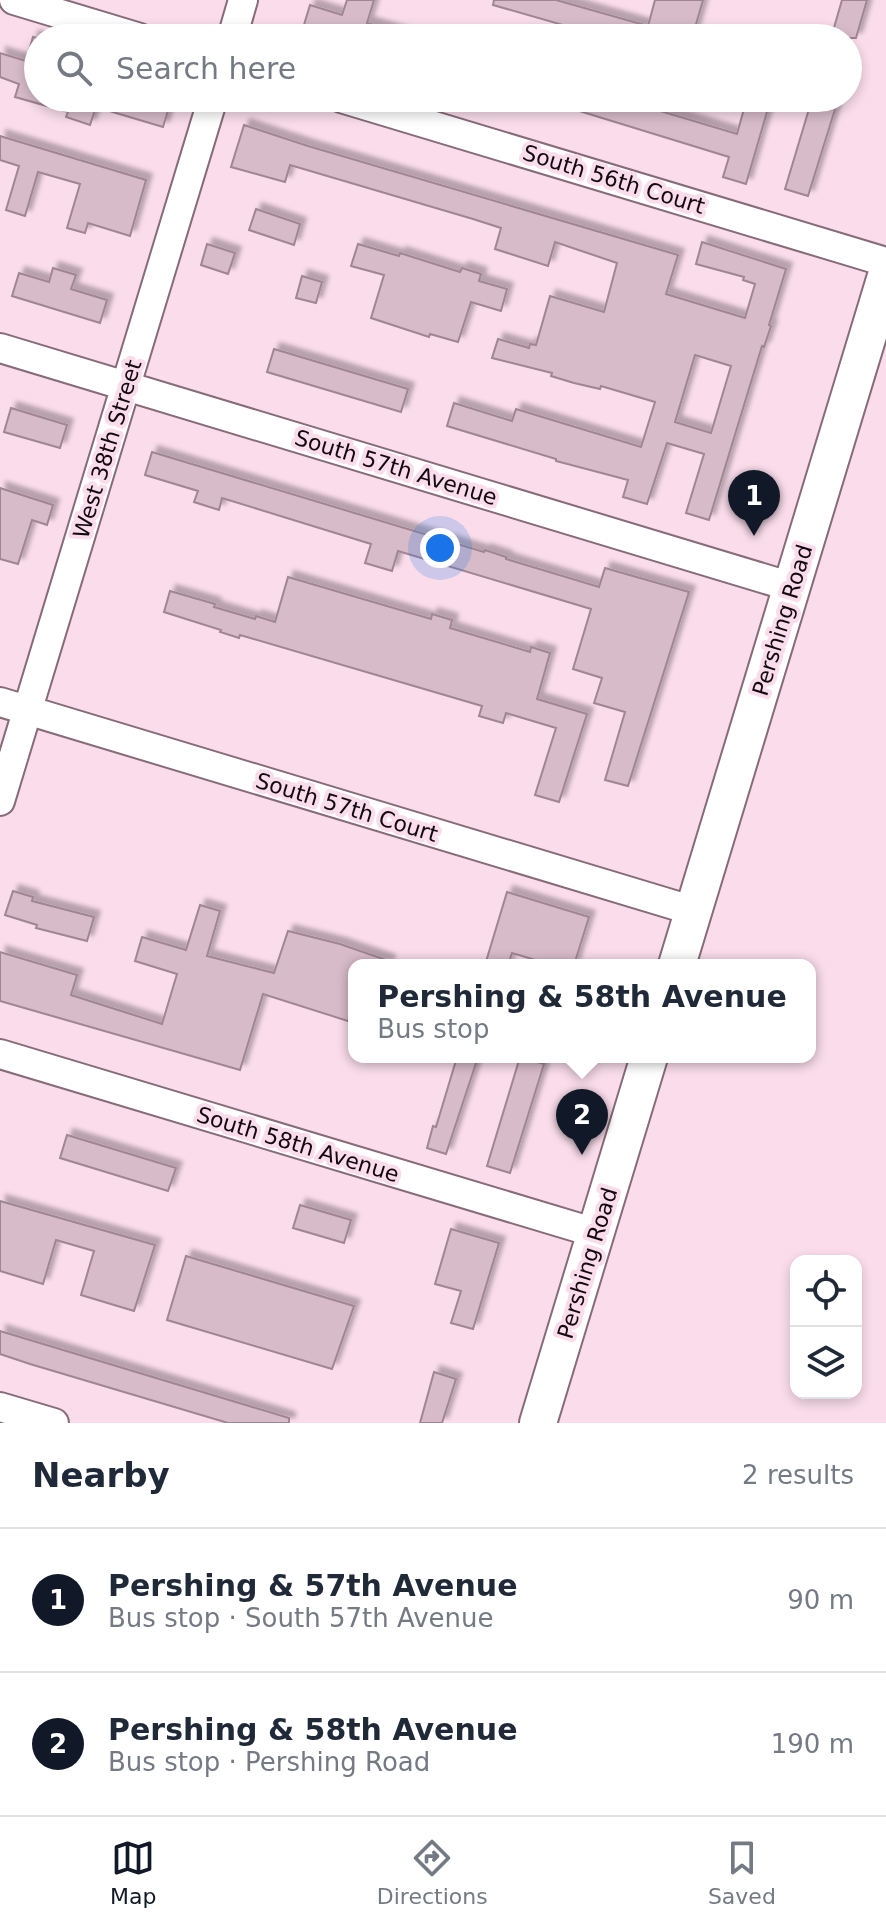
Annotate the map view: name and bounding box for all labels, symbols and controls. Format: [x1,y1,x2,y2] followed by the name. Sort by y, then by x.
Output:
[24,24,862,112] search box
[52,46,96,90] icon: search
[116,51,296,86] text: Search here
[520,140,708,219] street label: South 56th Court
[68,356,147,541] street label: West 38th Street
[292,425,500,510] street label: South 57th Avenue
[728,470,780,536] pin: 1
[420,528,460,568] your location
[748,542,817,699] street label: Pershing Road
[253,768,441,847] street label: South 57th Court
[348,959,816,1063] popup
[377,979,787,1014] text: Pershing & 58th Avenue
[377,1014,490,1044] text: Bus stop
[556,1089,608,1155] pin: 2
[194,1102,402,1187] street label: South 58th Avenue
[553,1185,622,1342] street label: Pershing Road
[790,1255,862,1399] map controls
[790,1255,862,1327] button: locate
[790,1327,862,1399] button: layers
[32,1455,170,1495] text: Nearby
[742,1460,854,1490] text: 2 results
[108,1568,518,1603] text: Pershing & 57th Avenue
[49,1585,67,1615] text: 1
[787,1585,854,1615] text: 90 m
[108,1603,494,1633] text: Bus stop · South 57th Avenue
[108,1712,518,1747] text: Pershing & 58th Avenue
[49,1729,67,1759] text: 2
[771,1729,854,1759] text: 190 m
[108,1747,430,1777] text: Bus stop · Pershing Road
[110,1836,157,1909] tab: Map
[377,1836,488,1909] tab: Directions
[708,1836,776,1909] tab: Saved

